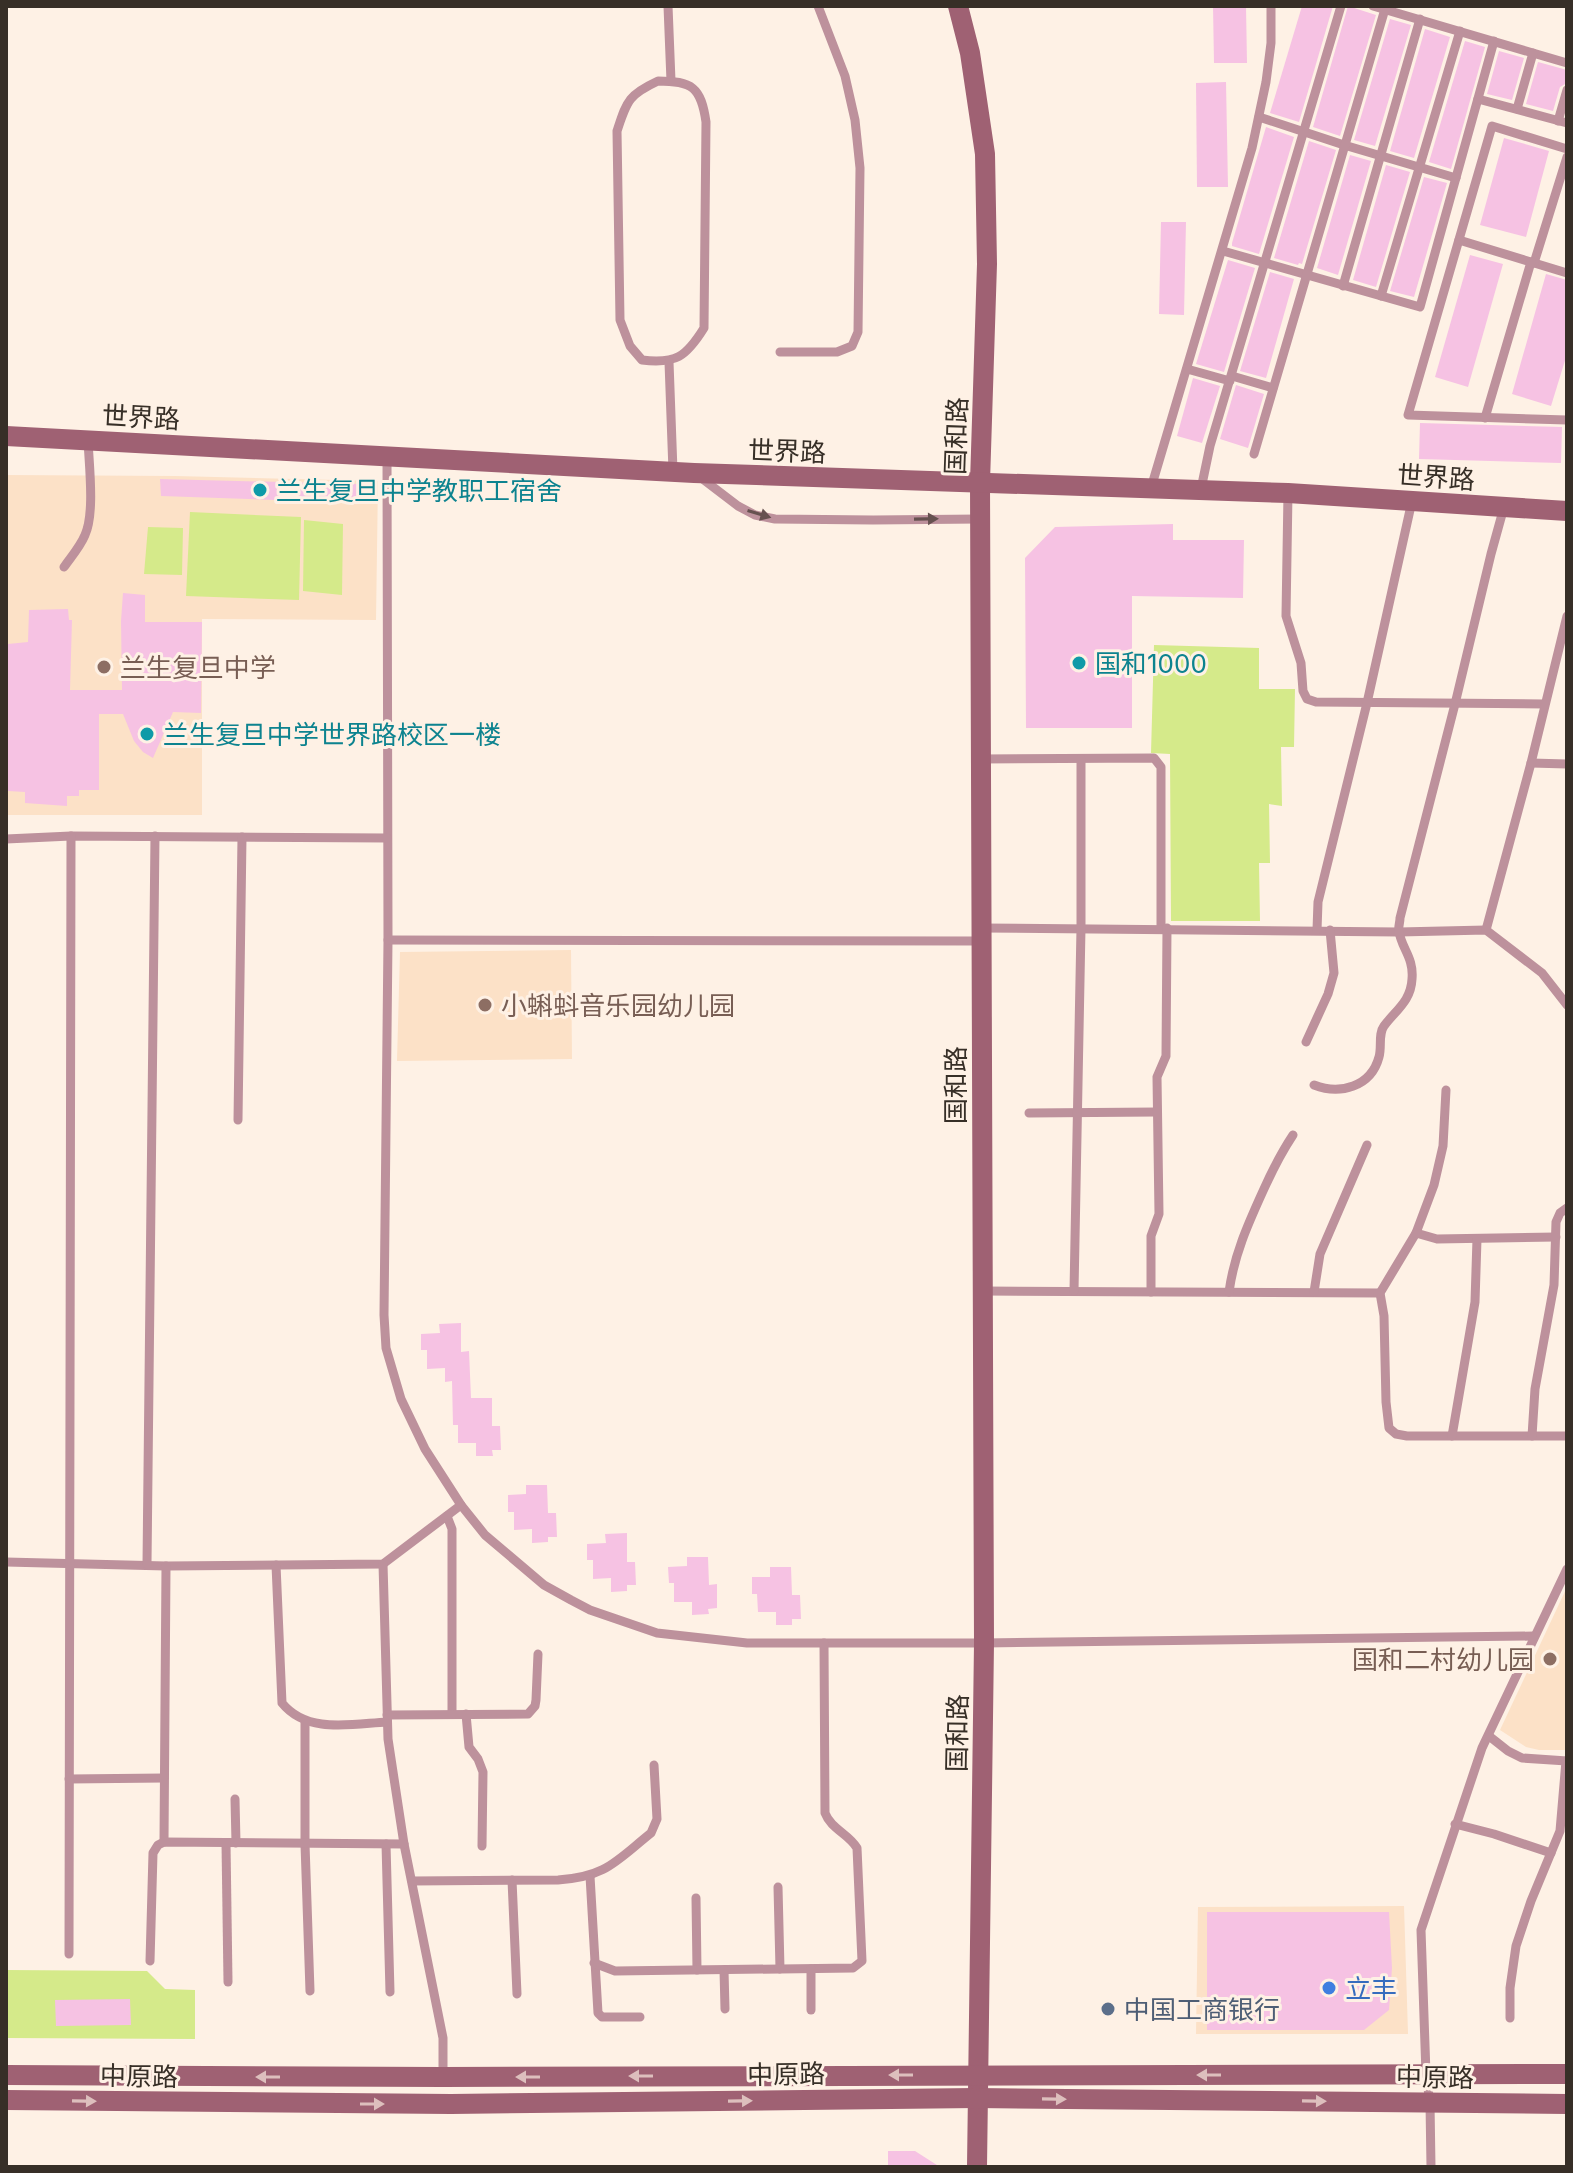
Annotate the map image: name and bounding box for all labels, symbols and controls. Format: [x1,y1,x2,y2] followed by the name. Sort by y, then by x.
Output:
[939,396,973,476] street label: 国和路
[101,399,181,435] street label: 世界路
[747,434,827,468] street label: 世界路
[1396,459,1476,495] street label: 世界路
[276,475,562,506] place label: 兰生复旦中学教职工宿舍
[251,481,269,499] marker: 兰生复旦中学教职工宿舍
[747,508,771,521] one-way arrow
[914,513,939,525] one-way arrow
[1095,648,1207,679] place label: 国和1000
[120,652,276,683] place label: 兰生复旦中学
[1070,654,1088,672] marker: 国和1000
[95,658,113,676] marker: 兰生复旦中学
[163,719,501,750] place label: 兰生复旦中学世界路校区一楼
[138,725,156,743] marker: 兰生复旦中学世界路校区一楼
[501,990,735,1021] place label: 小蝌蚪音乐园幼儿园
[476,996,494,1014] marker: 小蝌蚪音乐园幼儿园
[940,1046,971,1124] street label: 国和路
[1352,1644,1534,1675] place label: 国和二村幼儿园
[1541,1650,1559,1668] marker: 国和二村幼儿园
[941,1694,973,1772] street label: 国和路
[1345,1973,1397,2004] place label: 立丰
[1320,1979,1338,1997] marker: 立丰
[1124,1994,1280,2025] place label: 中国工商银行
[1099,2000,1117,2018] marker: 中国工商银行
[747,2058,825,2090] street label: 中原路
[100,2060,178,2092] street label: 中原路
[1396,2061,1474,2093] street label: 中原路
[888,2069,913,2082] one-way arrow
[1196,2069,1221,2081] one-way arrow
[628,2070,653,2082] one-way arrow
[255,2071,280,2083] one-way arrow
[515,2071,540,2083] one-way arrow
[1042,2093,1067,2105] one-way arrow
[72,2095,97,2107] one-way arrow
[728,2095,753,2107] one-way arrow
[1302,2095,1327,2108] one-way arrow
[360,2097,385,2110] one-way arrow

